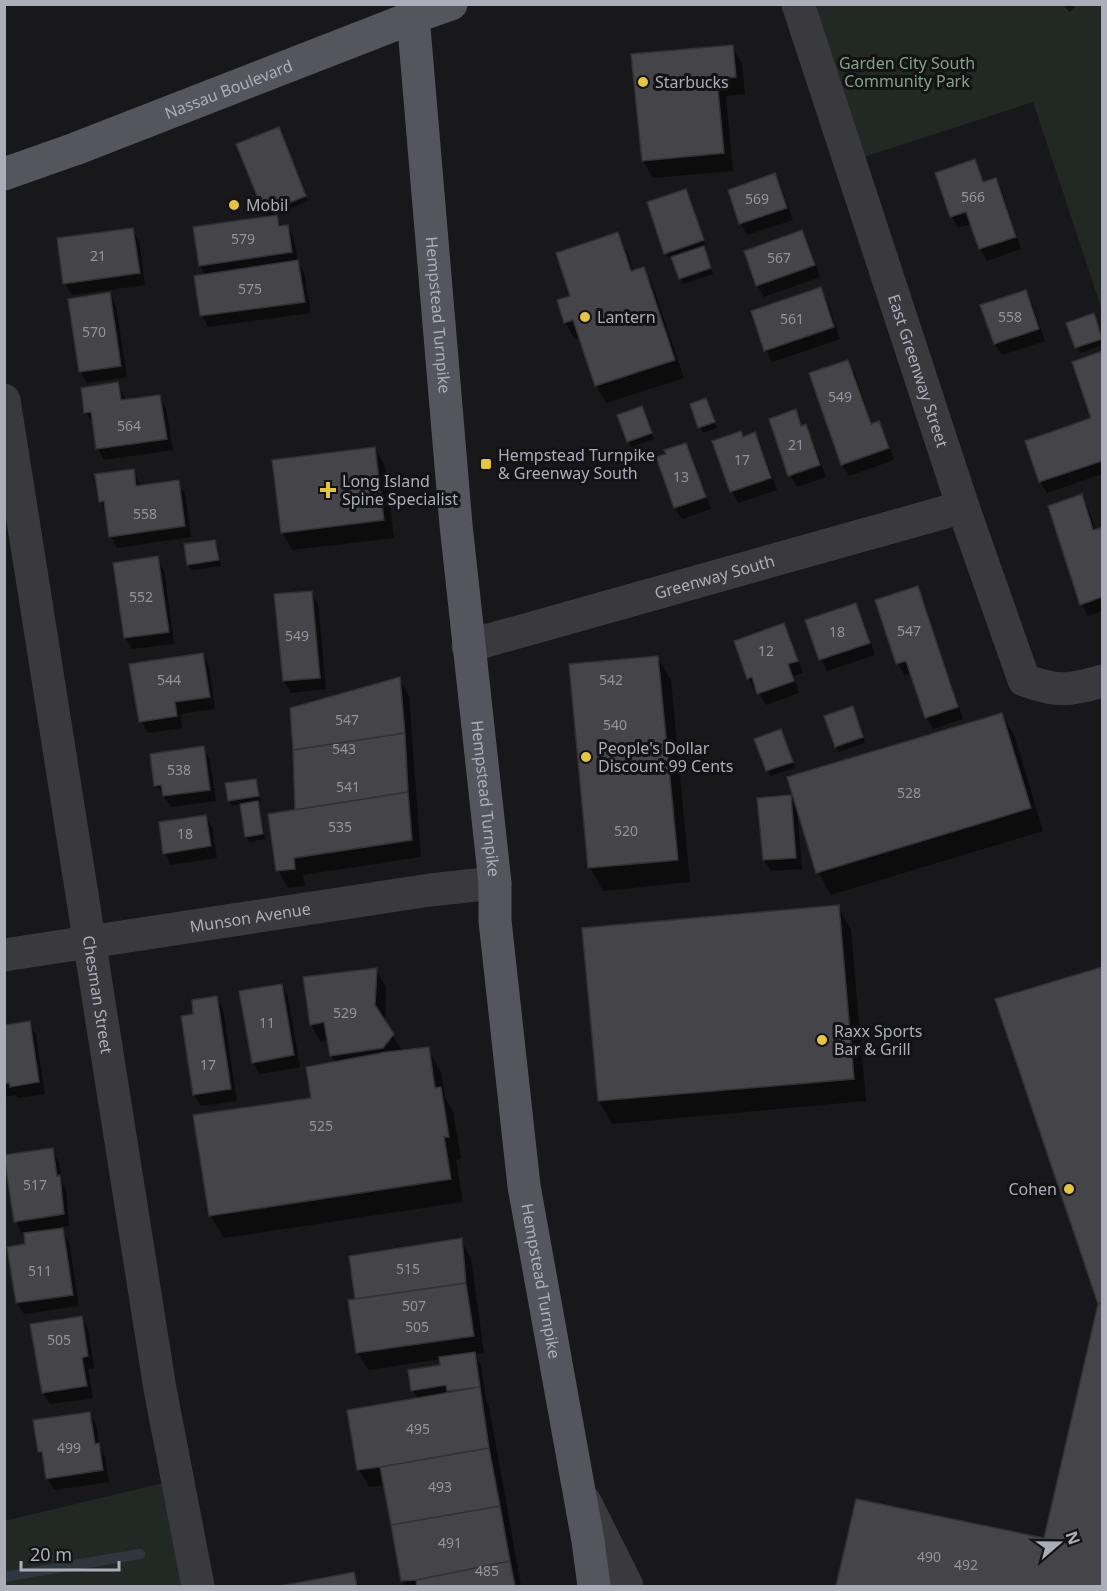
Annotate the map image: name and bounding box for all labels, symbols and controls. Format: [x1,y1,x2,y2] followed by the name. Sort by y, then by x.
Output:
[839,52,975,92] park label: Garden City South Community Park
[161,54,296,124] street label: Nassau Boulevard
[655,71,729,93] place label: Starbucks
[636,75,650,89] marker: Starbucks
[961,187,985,206] house number: 566
[745,189,769,208] house number: 569
[246,194,288,216] place label: Mobil
[227,198,241,212] marker: Mobil
[231,229,255,248] house number: 579
[421,236,456,394] street label: Hempstead Turnpike
[90,246,106,265] house number: 21
[767,248,791,267] house number: 567
[238,279,262,298] house number: 575
[883,291,954,450] street label: East Greenway Street
[597,306,656,328] place label: Lantern
[998,307,1022,326] house number: 558
[780,309,804,328] house number: 561
[578,310,592,324] marker: Lantern
[82,322,106,341] house number: 570
[828,387,852,406] house number: 549
[117,416,141,435] house number: 564
[788,435,804,454] house number: 21
[498,444,655,484] place label: Hempstead Turnpike & Greenway South
[734,450,750,469] house number: 17
[479,457,493,471] marker: Hempstead Turnpike & Greenway South
[673,467,689,486] house number: 13
[342,470,458,510] place label: Long Island Spine Specialist
[319,481,337,499] marker: Long Island Spine Specialist
[133,504,157,523] house number: 558
[652,549,777,604] street label: Greenway South
[129,587,153,606] house number: 552
[897,621,921,640] house number: 547
[829,622,845,641] house number: 18
[285,626,309,645] house number: 549
[758,641,774,660] house number: 12
[157,670,181,689] house number: 544
[599,670,623,689] house number: 542
[335,710,359,729] house number: 547
[603,715,627,734] house number: 540
[466,719,505,878] street label: Hempstead Turnpike
[598,737,733,777] place label: People's Dollar Discount 99 Cents
[332,739,356,758] house number: 543
[579,750,593,764] marker: People's Dollar Discount 99 Cents
[167,760,191,779] house number: 538
[336,777,360,796] house number: 541
[897,783,921,802] house number: 528
[328,817,352,836] house number: 535
[614,821,638,840] house number: 520
[177,824,193,843] house number: 18
[188,897,312,938] street label: Munson Avenue
[78,934,118,1056] street label: Chesman Street
[333,1003,357,1022] house number: 529
[259,1013,275,1032] house number: 11
[834,1020,922,1060] place label: Raxx Sports Bar & Grill
[815,1033,829,1047] marker: Raxx Sports Bar & Grill
[200,1055,216,1074] house number: 17
[309,1116,333,1135] house number: 525
[23,1175,47,1194] house number: 517
[1008,1178,1057,1200] place label: Cohen
[1062,1182,1076,1196] marker: Cohen
[516,1202,566,1360] street label: Hempstead Turnpike
[396,1259,420,1278] house number: 515
[28,1261,52,1280] house number: 511
[402,1296,426,1315] house number: 507
[405,1317,429,1336] house number: 505
[47,1330,71,1349] house number: 505
[406,1419,430,1438] house number: 495
[57,1438,81,1457] house number: 499
[428,1477,452,1496] house number: 493
[1029,1513,1089,1573] north arrow
[1061,1528,1086,1548] text: N
[438,1533,462,1552] house number: 491
[21,1534,118,1572] scale bar
[30,1542,72,1566] text: 20 m
[917,1547,941,1566] house number: 490
[954,1555,978,1574] house number: 492
[475,1561,499,1580] house number: 485

